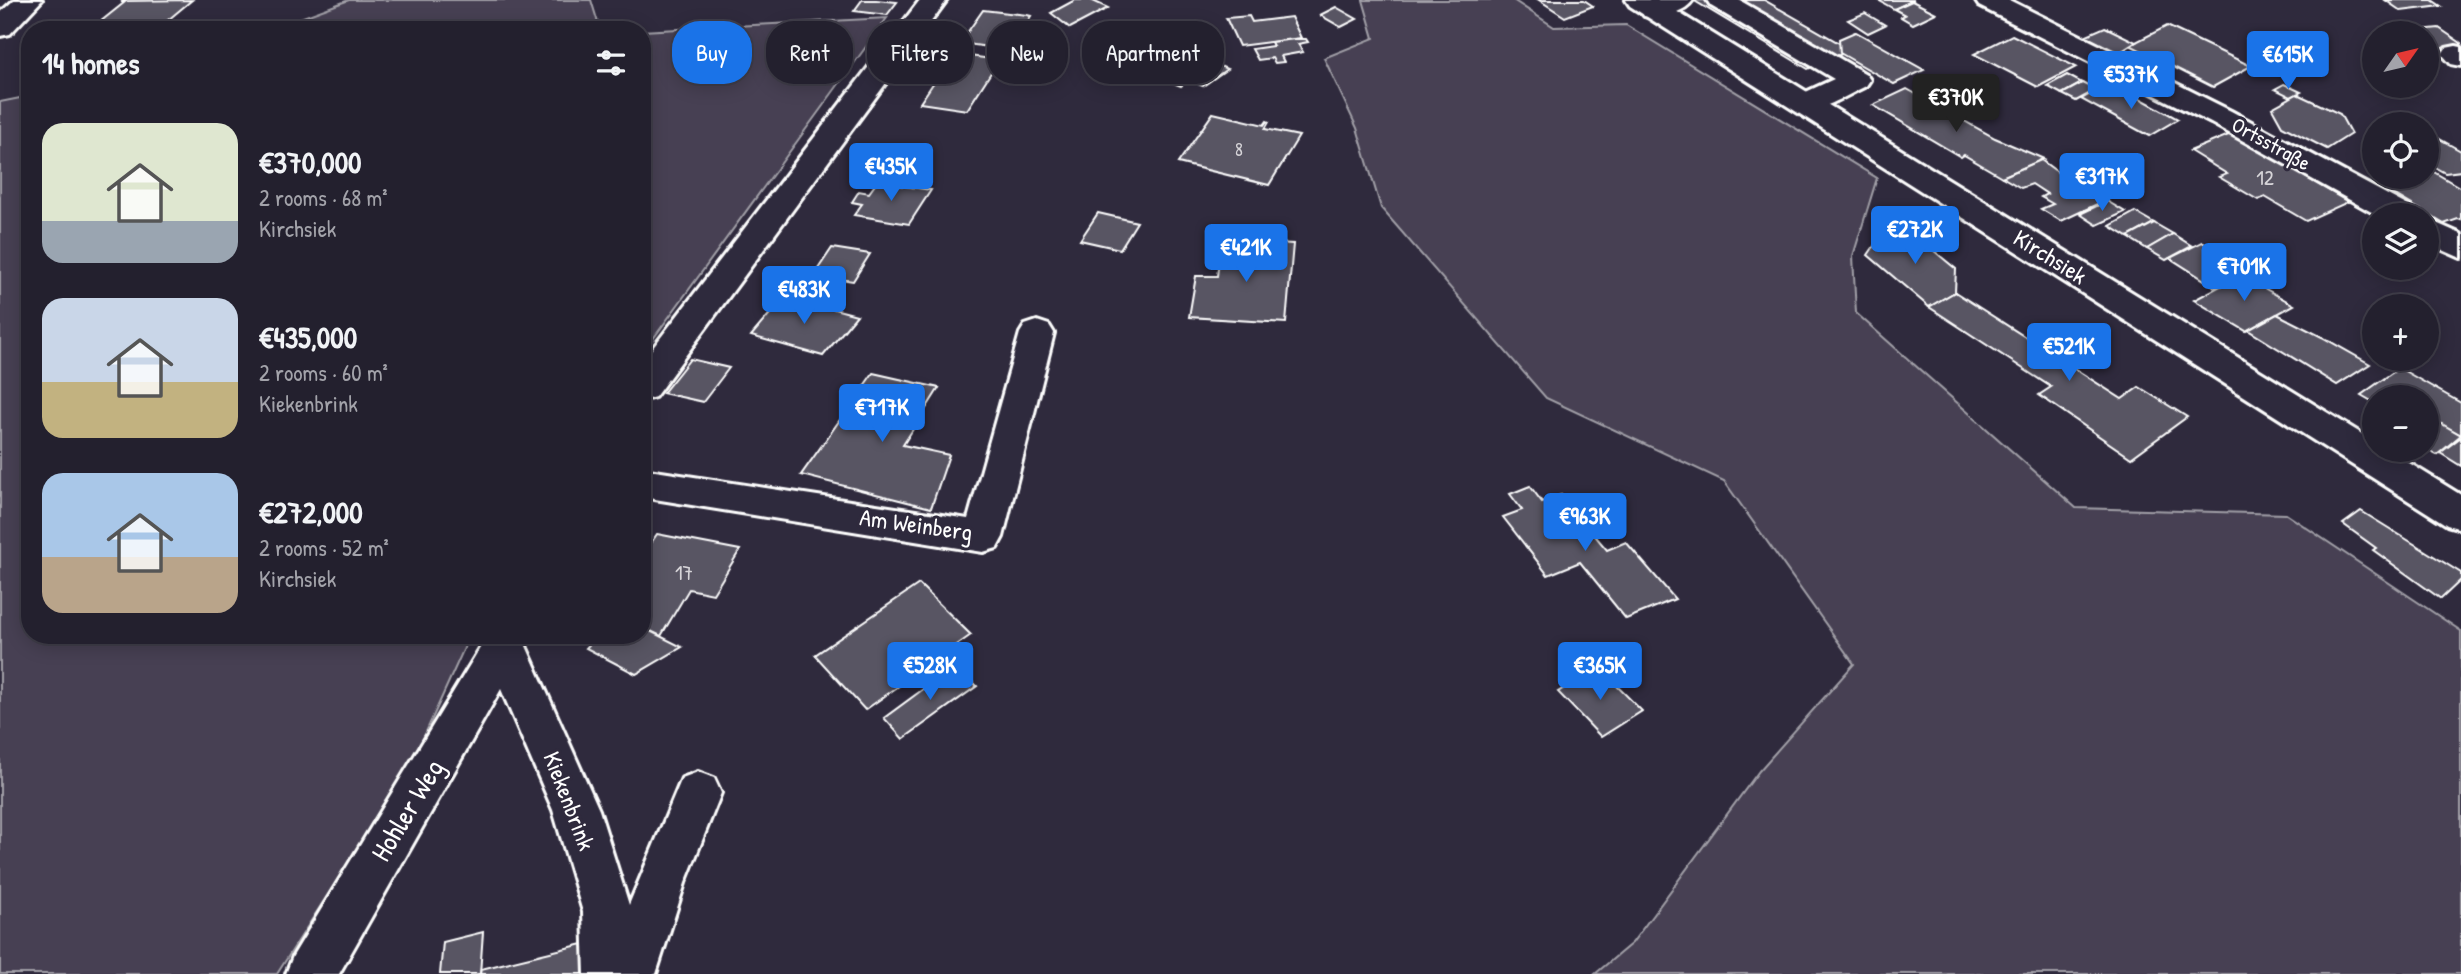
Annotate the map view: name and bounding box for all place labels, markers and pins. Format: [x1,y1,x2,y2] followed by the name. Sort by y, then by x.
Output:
[2239,32,2337,91] pin: €615K
[2082,52,2180,111] pin: €537K
[1907,74,2005,134] pin: €370K
[842,144,940,203] pin: €435K
[2053,154,2151,213] pin: €317K
[1866,206,1964,266] pin: €272K
[1197,224,1295,284] pin: €421K
[2195,244,2293,303] pin: €701K
[755,266,853,326] pin: €483K
[2020,324,2118,383] pin: €521K
[833,384,931,444] pin: €717K
[1536,494,1634,553] pin: €963K
[881,642,979,702] pin: €528K
[1551,642,1649,702] pin: €365K

